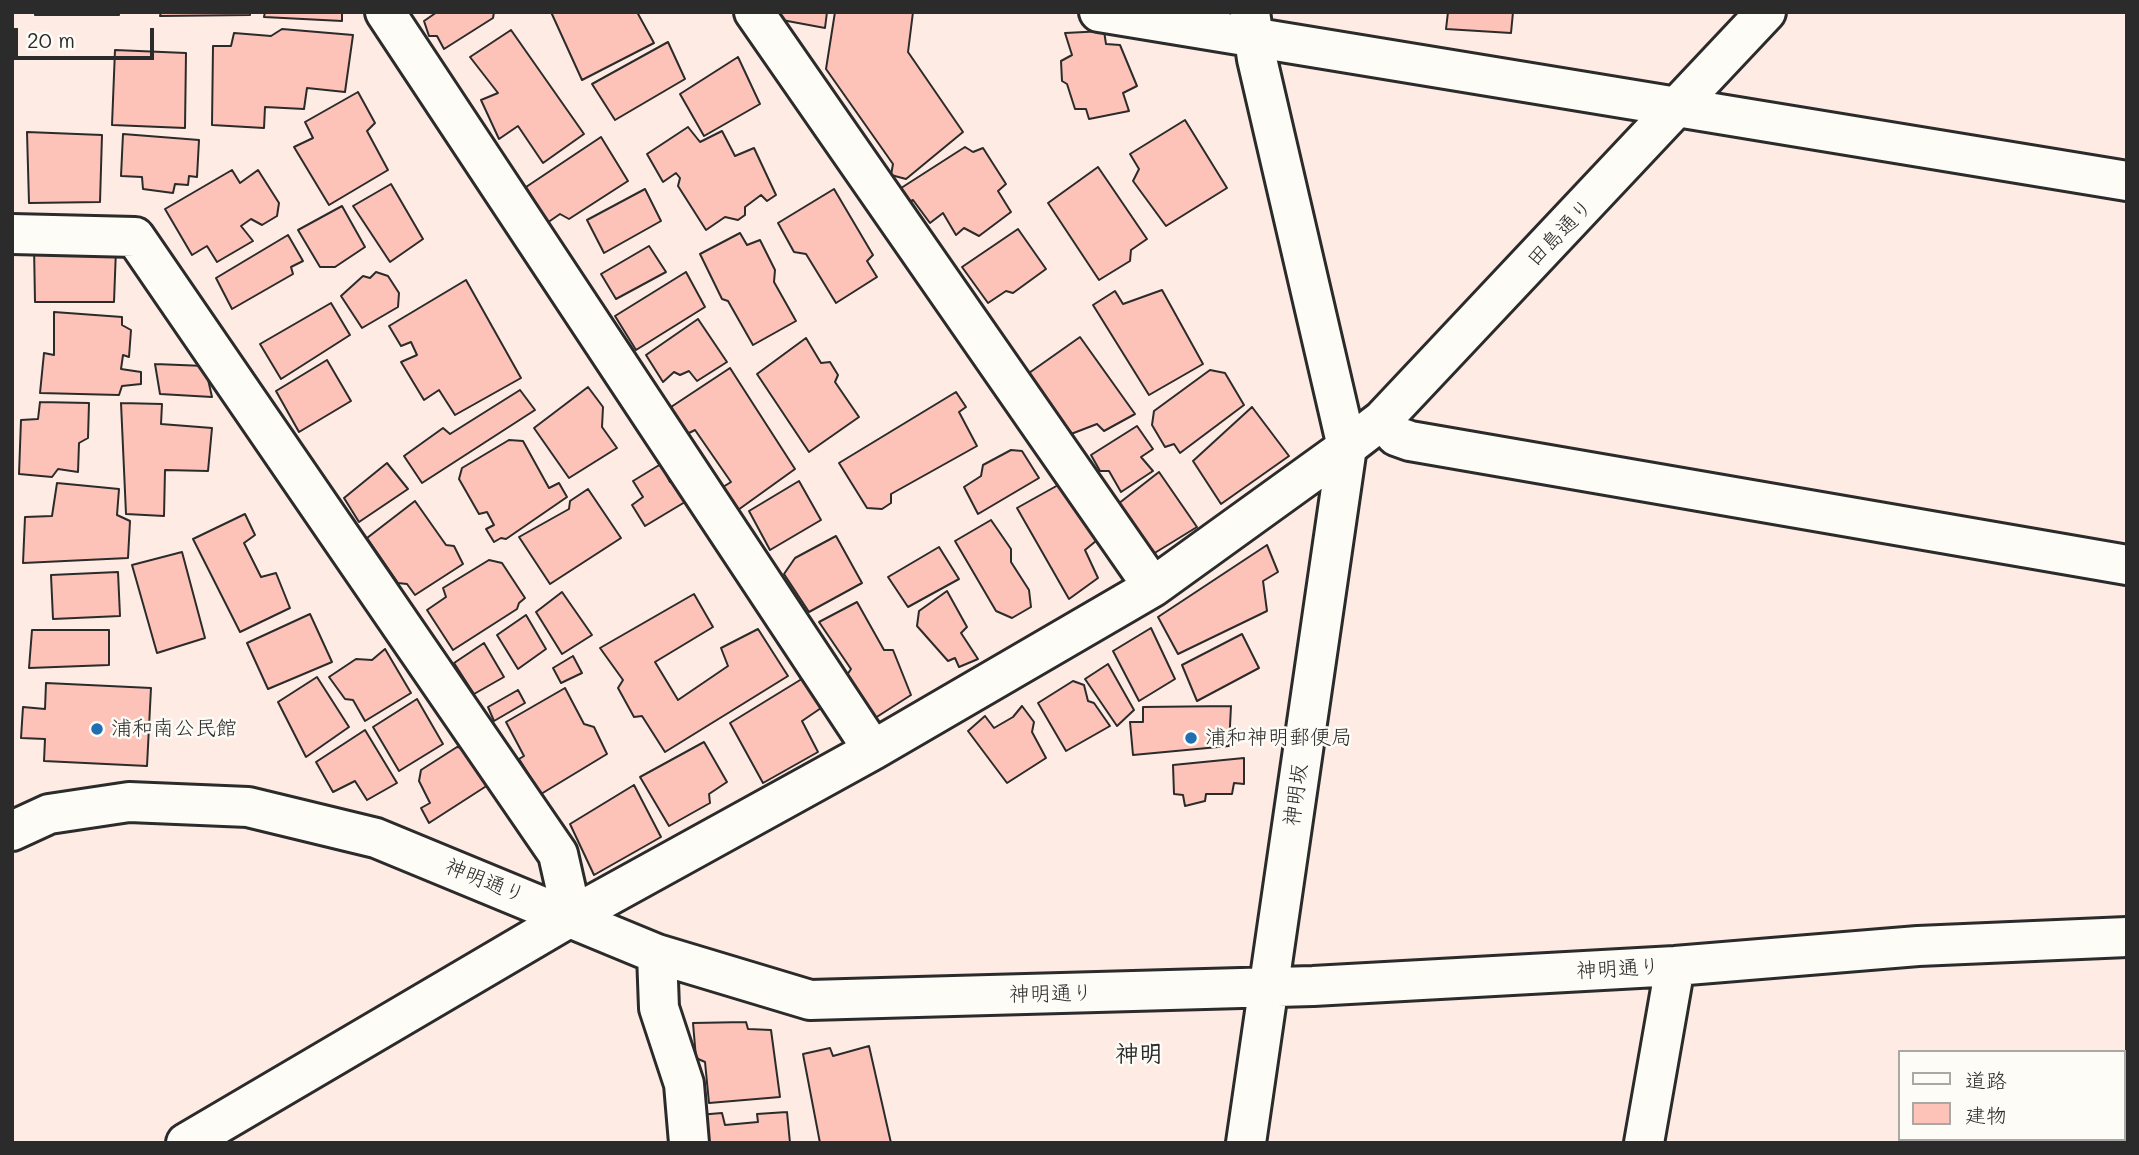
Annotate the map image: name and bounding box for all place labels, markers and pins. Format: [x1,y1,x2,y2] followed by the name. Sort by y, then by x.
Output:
[111,716,237,742] place label: 浦和南公民館
[89,721,105,737] marker: 浦和南公民館
[1205,725,1352,751] place label: 浦和神明郵便局
[1183,730,1199,746] marker: 浦和神明郵便局

